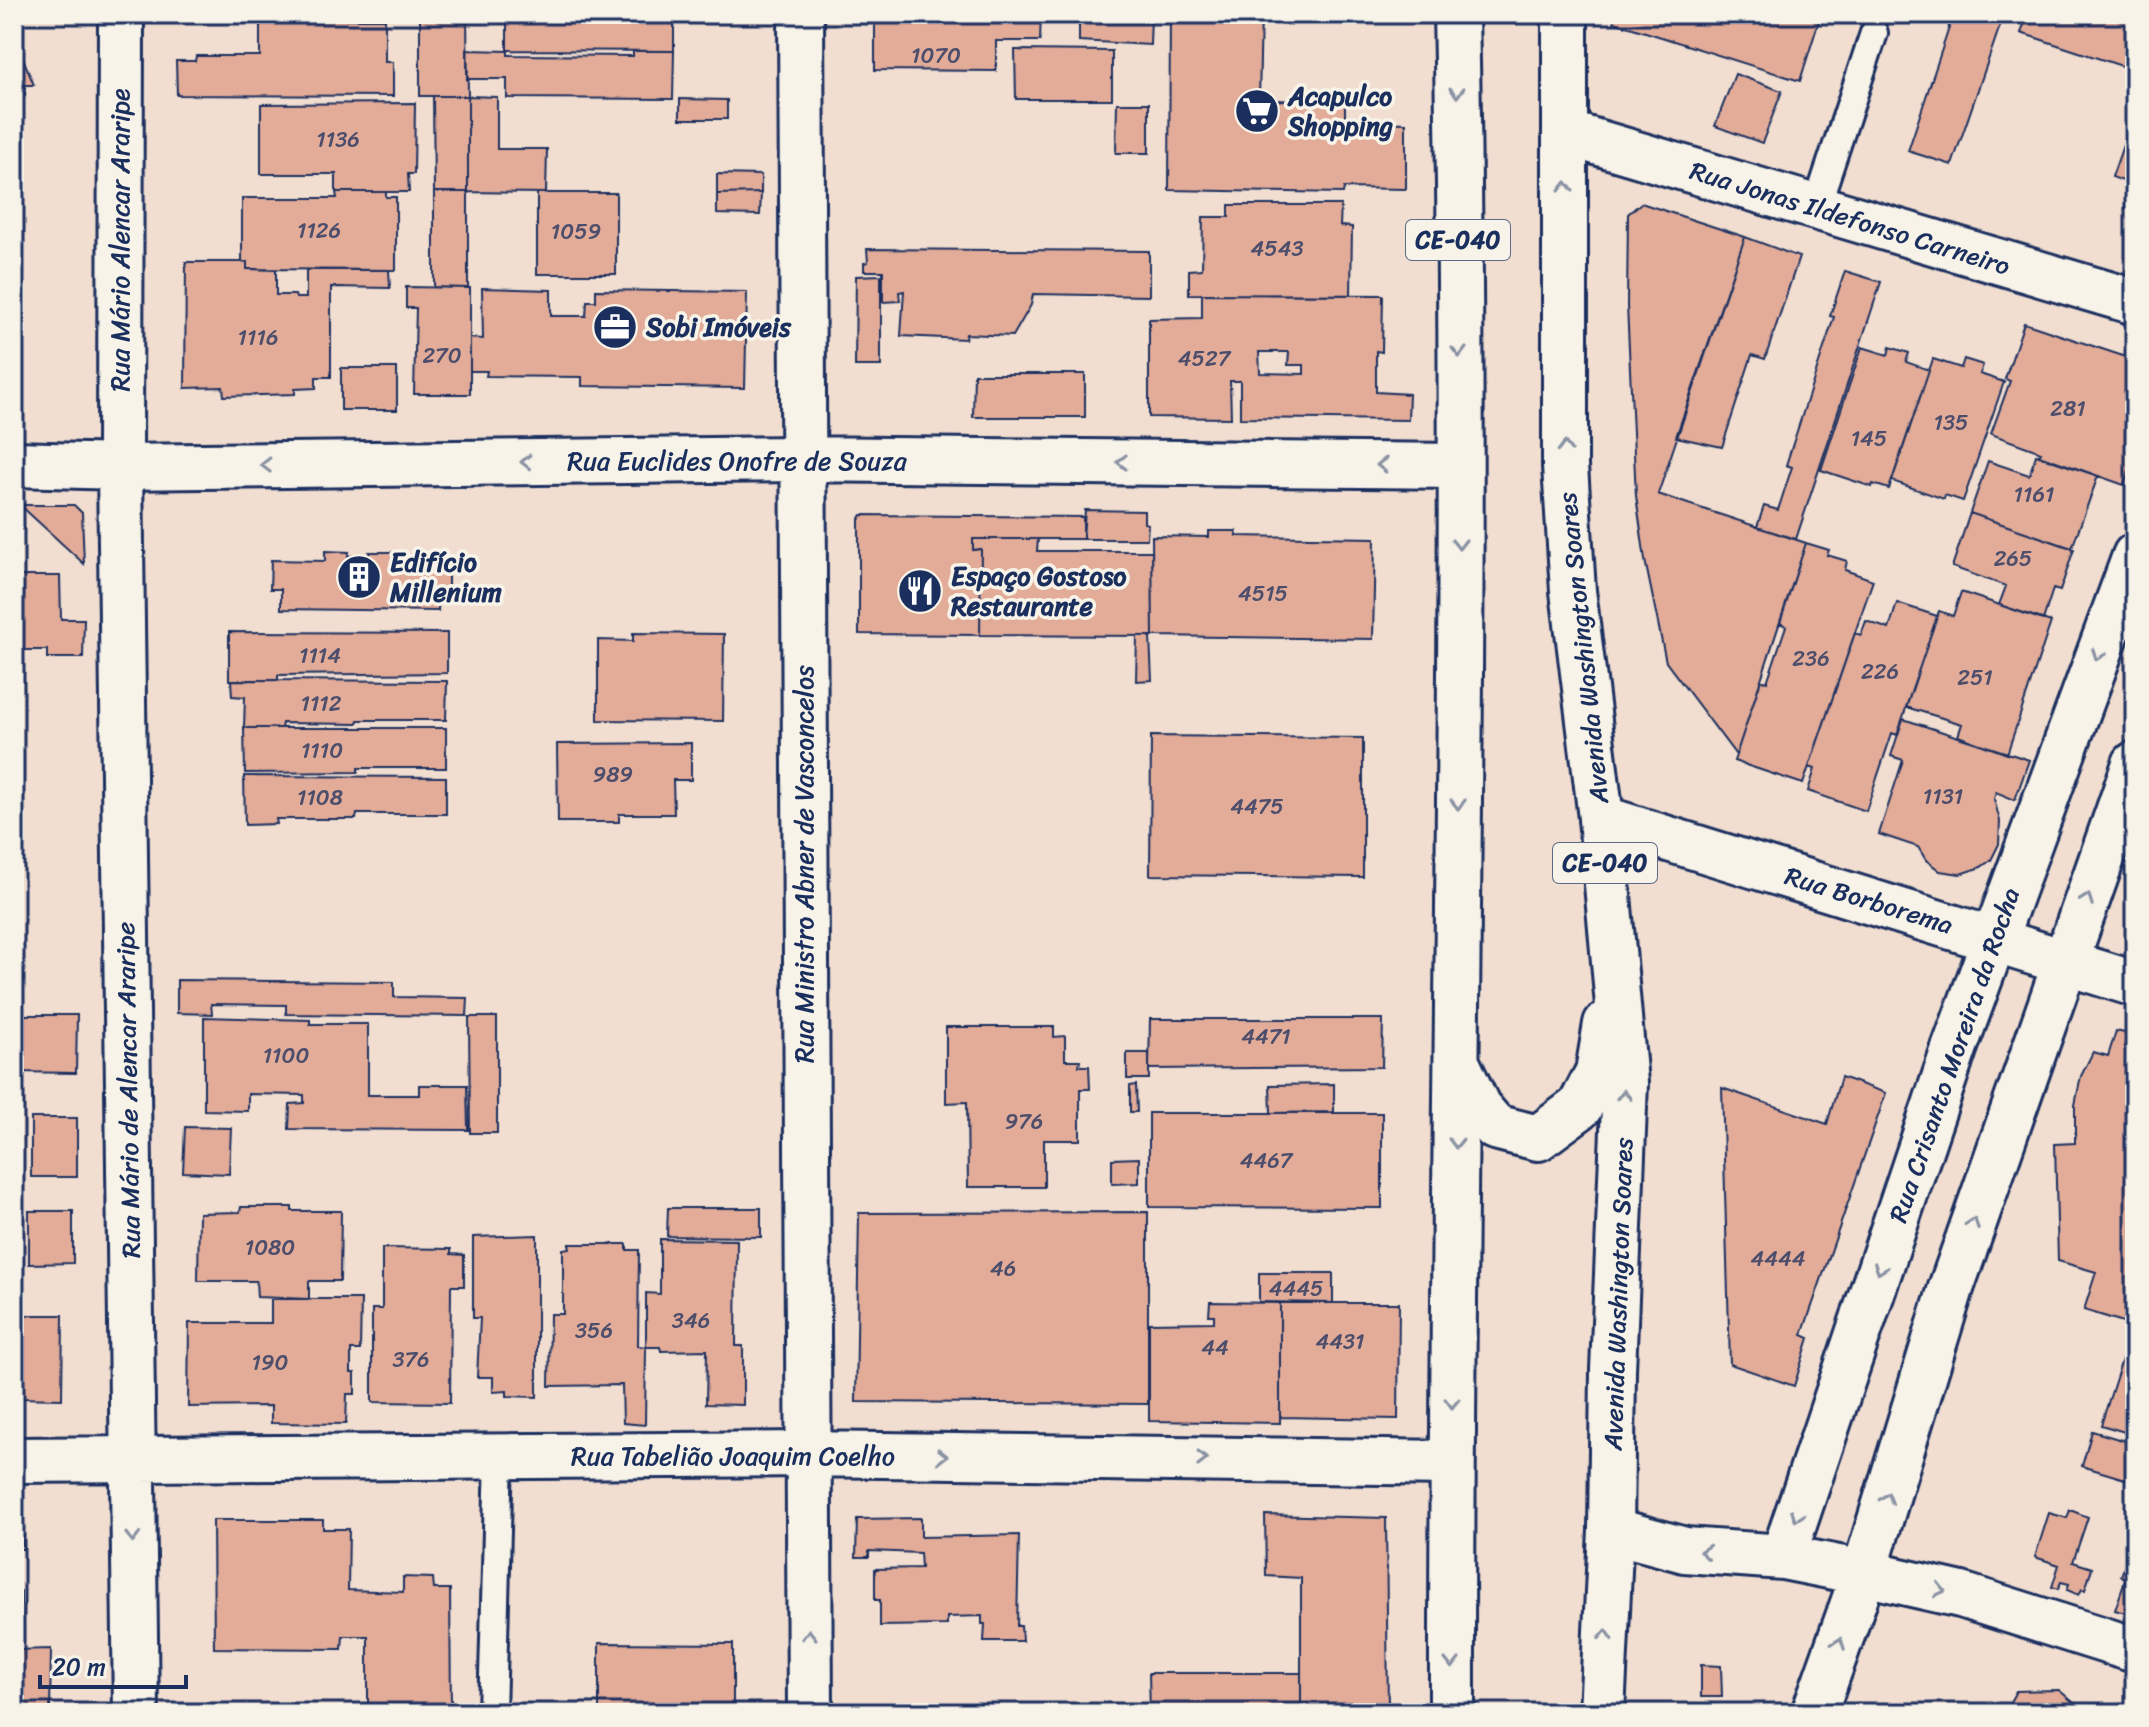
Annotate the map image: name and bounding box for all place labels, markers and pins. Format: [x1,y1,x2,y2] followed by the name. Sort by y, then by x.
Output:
[1287,73,1393,149] place label: Acapulco Shopping
[1233,87,1281,135] supermarket icon: Acapulco Shopping
[591,303,639,351] office icon: Sobi Imóveis
[645,304,792,350] place label: Sobi Imóveis
[389,539,502,615] place label: Edifício Millenium
[335,553,383,601] building icon: Edifício Millenium
[950,553,1127,629] place label: Espaço Gostoso Restaurante
[896,567,944,615] restaurant icon: Espaço Gostoso Restaurante

